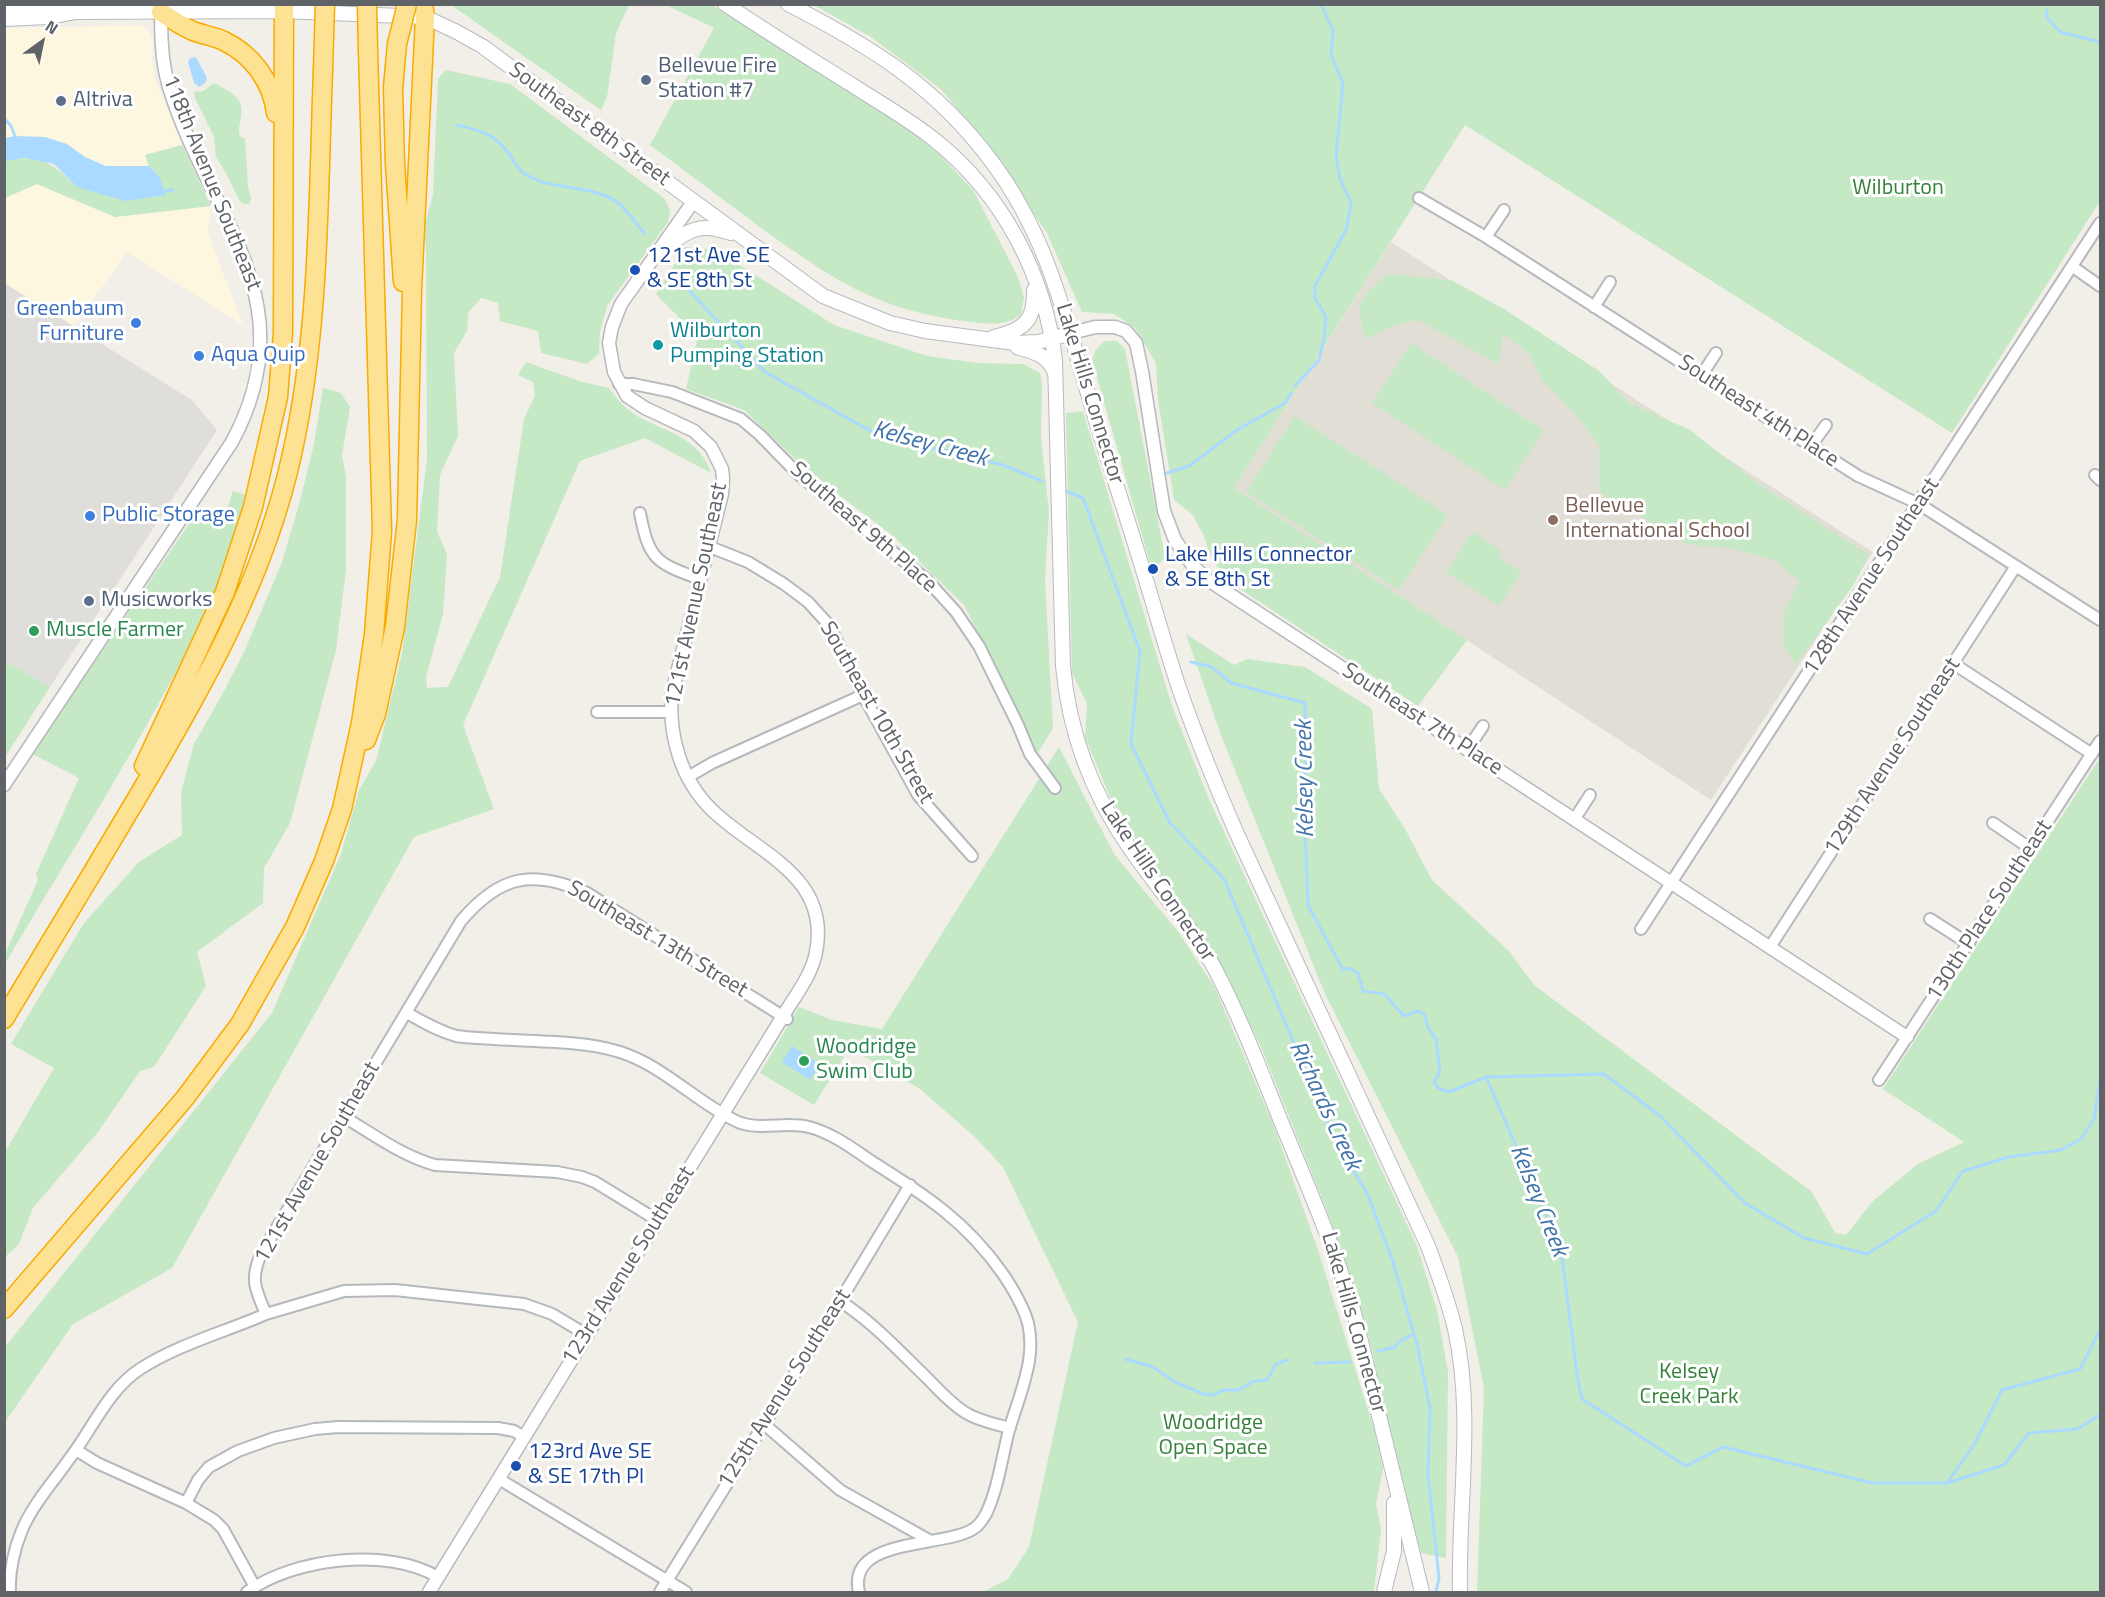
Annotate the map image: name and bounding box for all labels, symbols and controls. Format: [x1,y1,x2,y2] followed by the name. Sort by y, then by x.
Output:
[12,12,72,72] north arrow
[41,14,63,40] text: N
[658,54,777,106] place label: Bellevue Fire Station #7
[503,58,675,192] street label: Southeast 8th Street
[156,72,266,294] street label: 118th Avenue Southeast
[639,73,653,87] marker: Bellevue Fire Station #7
[73,88,133,114] place label: Altriva
[54,94,68,108] marker: Altriva
[1852,176,1944,202] park label: Wilburton
[647,244,770,296] place label: 121st Ave SE & SE 8th St
[628,263,642,277] marker: 121st Ave SE & SE 8th St
[16,297,124,348] place label: Greenbaum Furniture
[1049,301,1129,487] street label: Lake Hills Connector
[129,316,143,330] marker: Greenbaum Furniture
[670,319,824,370] place label: Wilburton Pumping Station
[651,338,665,352] marker: Wilburton Pumping Station
[211,343,306,369] place label: Aqua Quip
[192,349,206,363] marker: Aqua Quip
[1673,350,1843,474] street label: Southeast 4th Place
[869,416,991,474] water label: Kelsey Creek
[784,457,942,599] street label: Southeast 9th Place
[1798,473,1946,681] street label: 128th Avenue Southeast
[660,481,734,709] street label: 121st Avenue Southeast
[1565,494,1750,546] place label: Bellevue International School
[102,503,235,529] place label: Public Storage
[83,509,97,523] marker: Public Storage
[1546,513,1560,527] marker: Bellevue International School
[1165,543,1352,594] place label: Lake Hills Connector & SE 8th St
[1146,562,1160,576] marker: Lake Hills Connector & SE 8th St
[101,588,212,614] place label: Musicworks
[82,594,96,608] marker: Musicworks
[813,617,939,809] street label: Southeast 10th Street
[46,618,184,644] place label: Muscle Farmer
[27,624,41,638] marker: Muscle Farmer
[1819,653,1967,861] street label: 129th Avenue Southeast
[1337,658,1507,782] street label: Southeast 7th Place
[1291,720,1321,838] water label: Kelsey Creek
[1094,797,1220,967] street label: Lake Hills Connector
[1922,815,2058,1007] street label: 130th Place Southeast
[562,876,752,1004] street label: Southeast 13th Street
[816,1035,916,1086] place label: Woodridge Swim Club
[1282,1037,1366,1175] water label: Richards Creek
[797,1054,811,1068] marker: Woodridge Swim Club
[250,1058,386,1268] street label: 121st Avenue Southeast
[1503,1141,1573,1261] water label: Kelsey Creek
[557,1162,701,1370] street label: 123rd Avenue Southeast
[1314,1229,1392,1417] street label: Lake Hills Connector
[713,1285,857,1493] street label: 125th Avenue Southeast
[1640,1360,1738,1412] park label: Kelsey Creek Park
[1159,1411,1267,1462] park label: Woodridge Open Space
[528,1440,652,1492] place label: 123rd Ave SE & SE 17th Pl
[509,1459,523,1473] marker: 123rd Ave SE & SE 17th Pl

